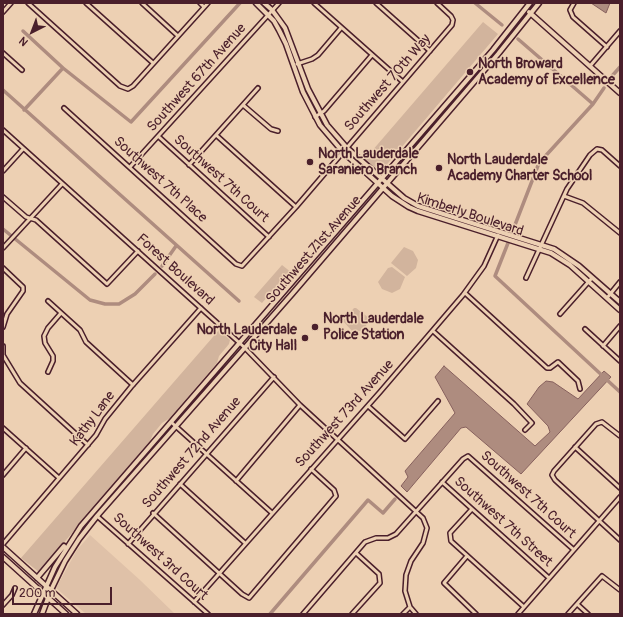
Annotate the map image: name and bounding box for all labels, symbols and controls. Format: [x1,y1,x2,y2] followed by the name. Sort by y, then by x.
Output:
[12,12,52,52] north arrow
[144,20,250,136] street label: Southwest 67th Avenue
[341,31,435,135] street label: Southwest 70th Way
[17,34,31,49] text: N
[478,56,615,88] place label: North Broward Academy of Excellence
[465,67,475,77] marker: North Broward Academy of Excellence
[170,132,272,226] street label: Southwest 7th Court
[110,133,210,227] street label: Southwest 7th Place
[318,146,419,178] place label: North Lauderdale Saraniero Branch
[447,152,592,184] place label: North Lauderdale Academy Charter School
[305,157,315,167] marker: North Lauderdale Saraniero Branch
[434,163,444,173] marker: North Lauderdale Academy Charter School
[414,190,526,240] street label: Kimberly Boulevard
[263,193,365,307] street label: Southwest 71st Avenue
[133,231,217,309] street label: Forest Boulevard
[323,311,424,344] place label: North Lauderdale Police Station
[196,322,297,354] place label: North Lauderdale City Hall
[310,322,320,332] marker: North Lauderdale Police Station
[300,333,310,343] marker: North Lauderdale City Hall
[292,357,398,471] street label: Southwest 73rd Avenue
[67,388,119,450] street label: Kathy Lane
[139,394,245,512] street label: Southwest 72nd Avenue
[477,448,579,542] street label: Southwest 7th Court
[450,473,556,571] street label: Southwest 7th Street
[109,510,211,604] street label: Southwest 3rd Court
[14,579,114,605] scale bar
[19,586,55,601] text: 200 m

